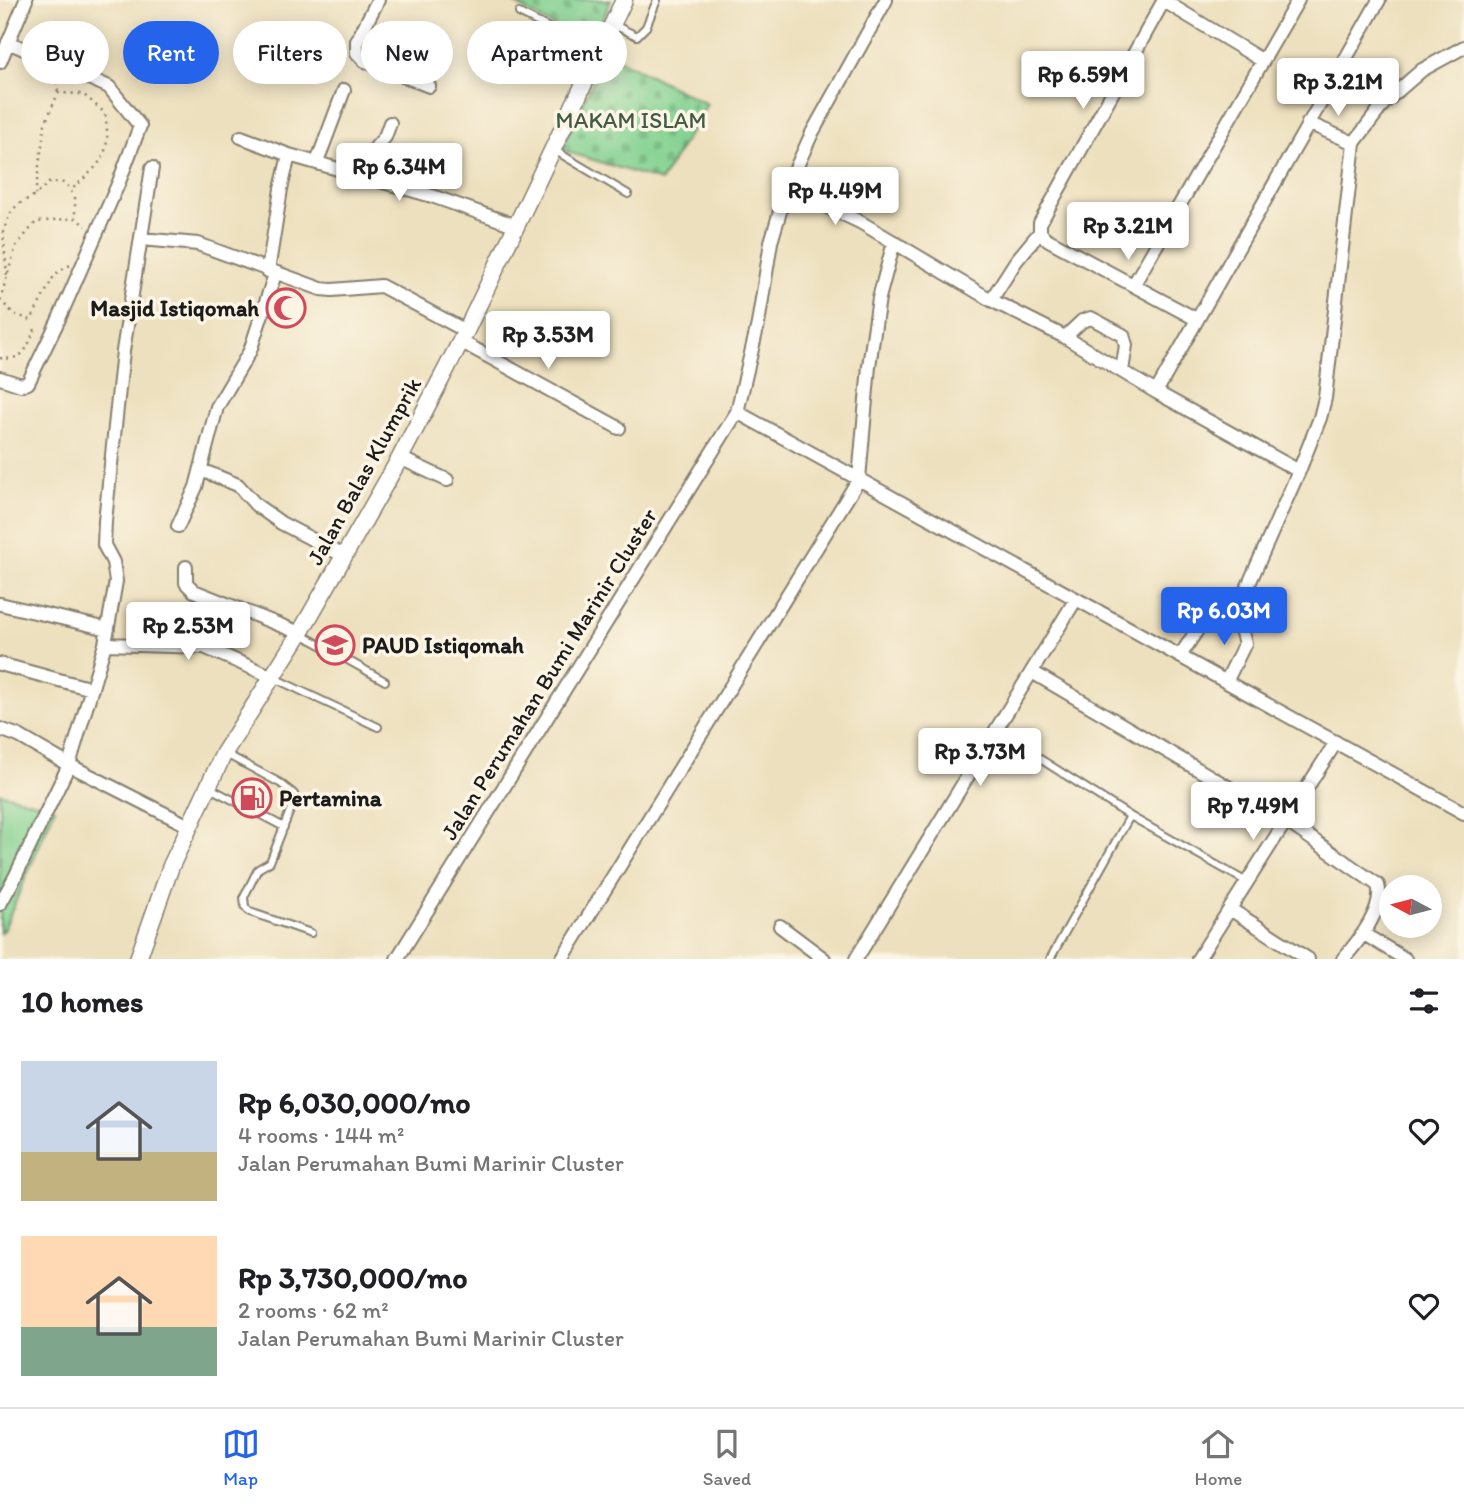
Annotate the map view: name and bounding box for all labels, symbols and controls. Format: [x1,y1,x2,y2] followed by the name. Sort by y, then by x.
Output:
[21,21,109,84] chip: Buy
[123,21,219,84] chip: Rent
[233,21,347,84] chip: Filters
[361,21,453,84] chip: New
[467,21,627,84] chip: Apartment
[1011,52,1155,111] pin: Rp 6.59M
[1266,58,1410,118] pin: Rp 3.21M
[1037,60,1129,88] text: Rp 6.59M
[1293,67,1383,95] text: Rp 3.21M
[556,106,706,134] park label: MAKAM ISLAM
[327,144,471,203] pin: Rp 6.34M
[352,152,446,180] text: Rp 6.34M
[763,168,907,227] pin: Rp 4.49M
[788,176,882,204] text: Rp 4.49M
[1056,202,1200,262] pin: Rp 3.21M
[1083,211,1173,239] text: Rp 3.21M
[265,287,307,329] mosque icon: Masjid Istiqomah
[90,294,259,322] place label: Masjid Istiqomah
[476,312,620,371] pin: Rp 3.53M
[502,320,594,348] text: Rp 3.53M
[301,372,427,570] street label: Jalan Balas Klumprik
[435,503,663,845] street label: Jalan Perumahan Bumi Marinir Cluster
[1152,588,1296,647] pin: Rp 6.03M
[1177,596,1271,624] text: Rp 6.03M
[116,602,260,662] pin: Rp 2.53M
[142,611,234,639] text: Rp 2.53M
[314,624,356,666] school or university icon: PAUD Istiqomah
[362,631,524,659] place label: PAUD Istiqomah
[908,728,1052,788] pin: Rp 3.73M
[934,737,1026,765] text: Rp 3.73M
[231,777,273,819] fuel station icon: Pertamina
[1181,782,1325,842] pin: Rp 7.49M
[279,784,383,812] place label: Pertamina
[1207,791,1299,819] text: Rp 7.49M
[1379,875,1442,938] north arrow
[1379,875,1442,938] map controls
[1405,982,1443,1020] icon: filters
[21,983,144,1020] text: 10 homes
[238,1084,471,1121] text: Rp 6,030,000/mo
[77,1089,161,1173] icon: home
[1405,1112,1443,1150] icon: heart
[238,1121,404,1149] text: 4 rooms · 144 m²
[238,1149,624,1177] text: Jalan Perumahan Bumi Marinir Cluster
[238,1259,468,1296] text: Rp 3,730,000/mo
[77,1264,161,1348] icon: home
[1405,1287,1443,1325] icon: heart
[238,1296,389,1324] text: 2 rooms · 62 m²
[238,1324,624,1352] text: Jalan Perumahan Bumi Marinir Cluster
[222,1425,260,1490] tab: Map
[703,1425,751,1490] tab: Saved
[1194,1425,1242,1490] tab: Home

